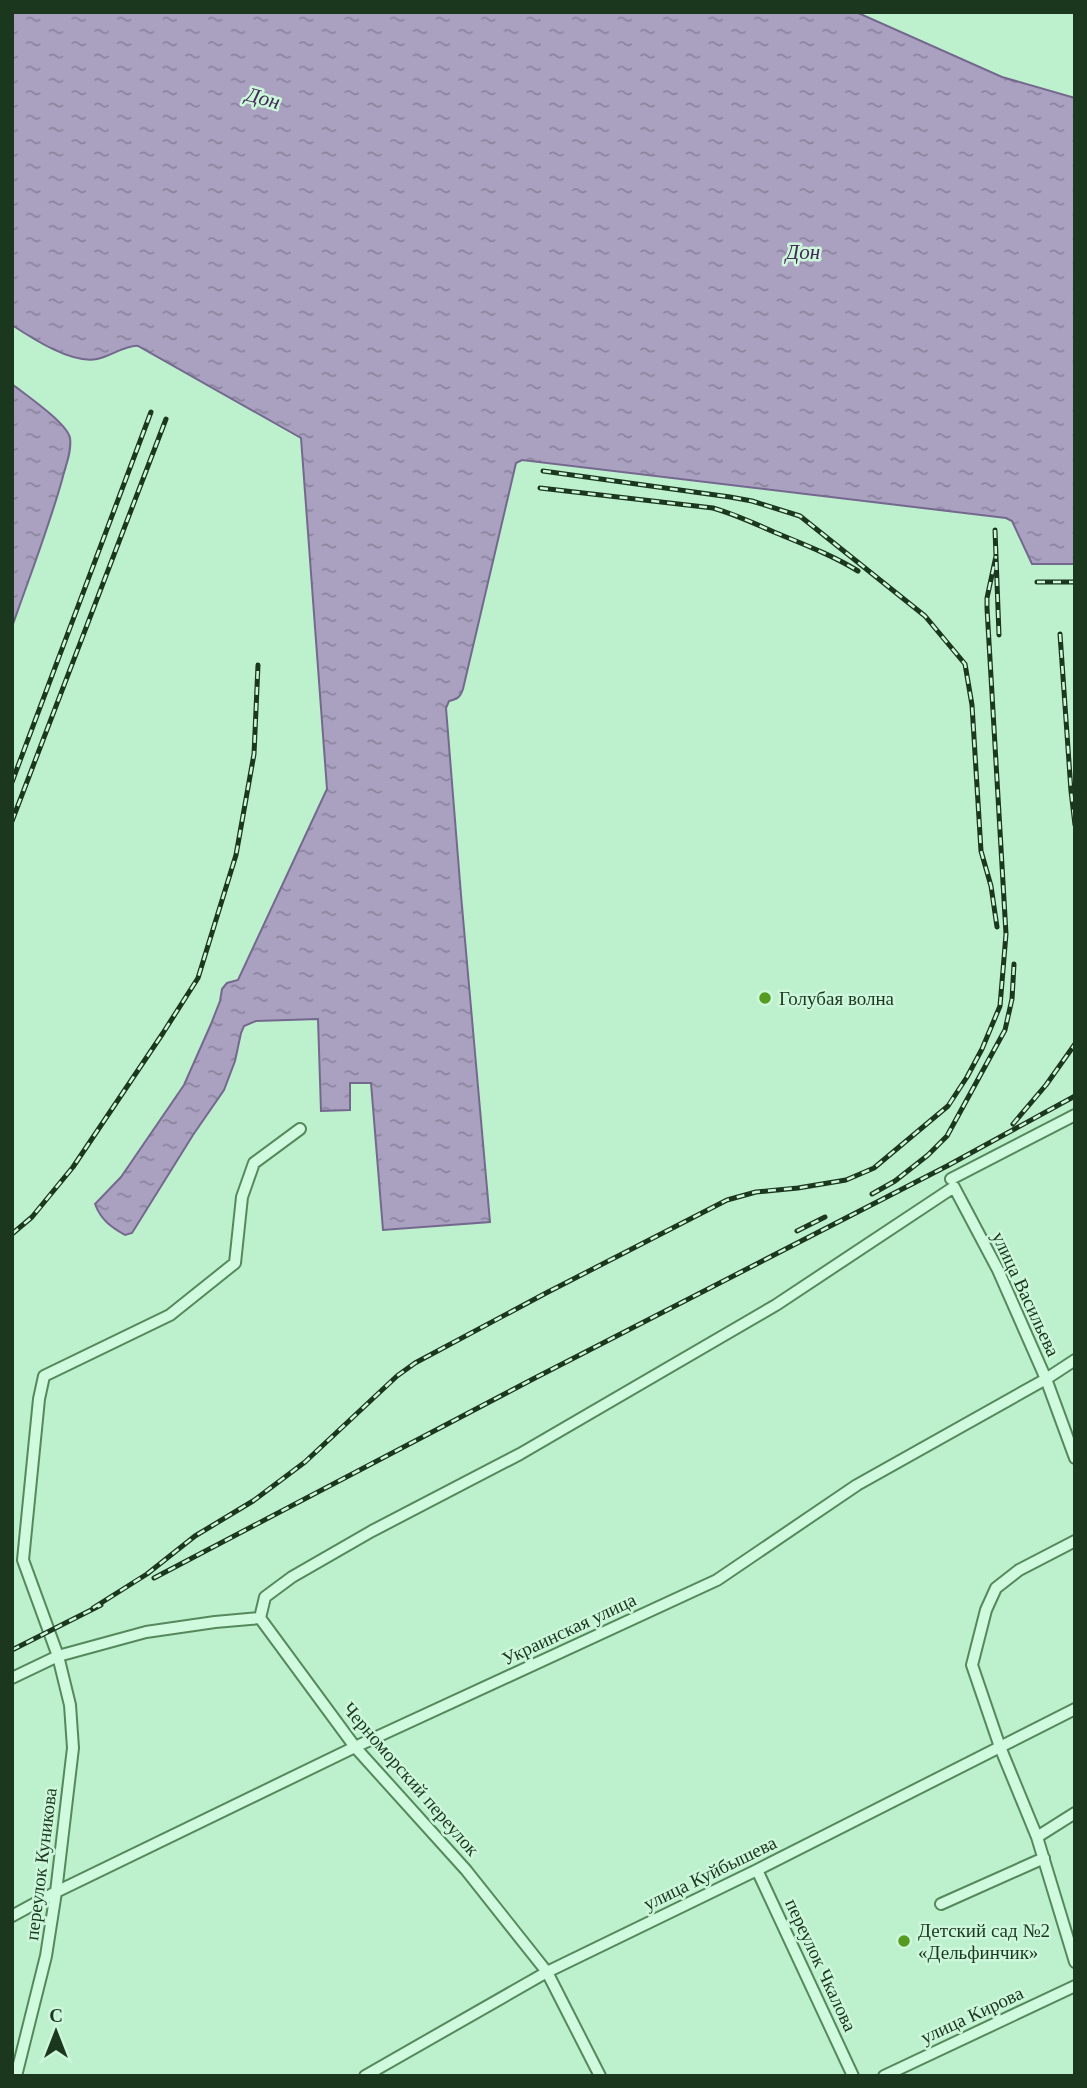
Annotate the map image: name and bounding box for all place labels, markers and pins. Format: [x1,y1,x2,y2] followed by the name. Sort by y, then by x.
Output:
[779,988,895,1009] place label: Голубая волна
[757,990,773,1006] marker: Голубая волна
[918,1920,1050,1963] place label: Детский сад №2 «Дельфинчик»
[896,1933,912,1949] marker: Детский сад №2 «Дельфинчик»

